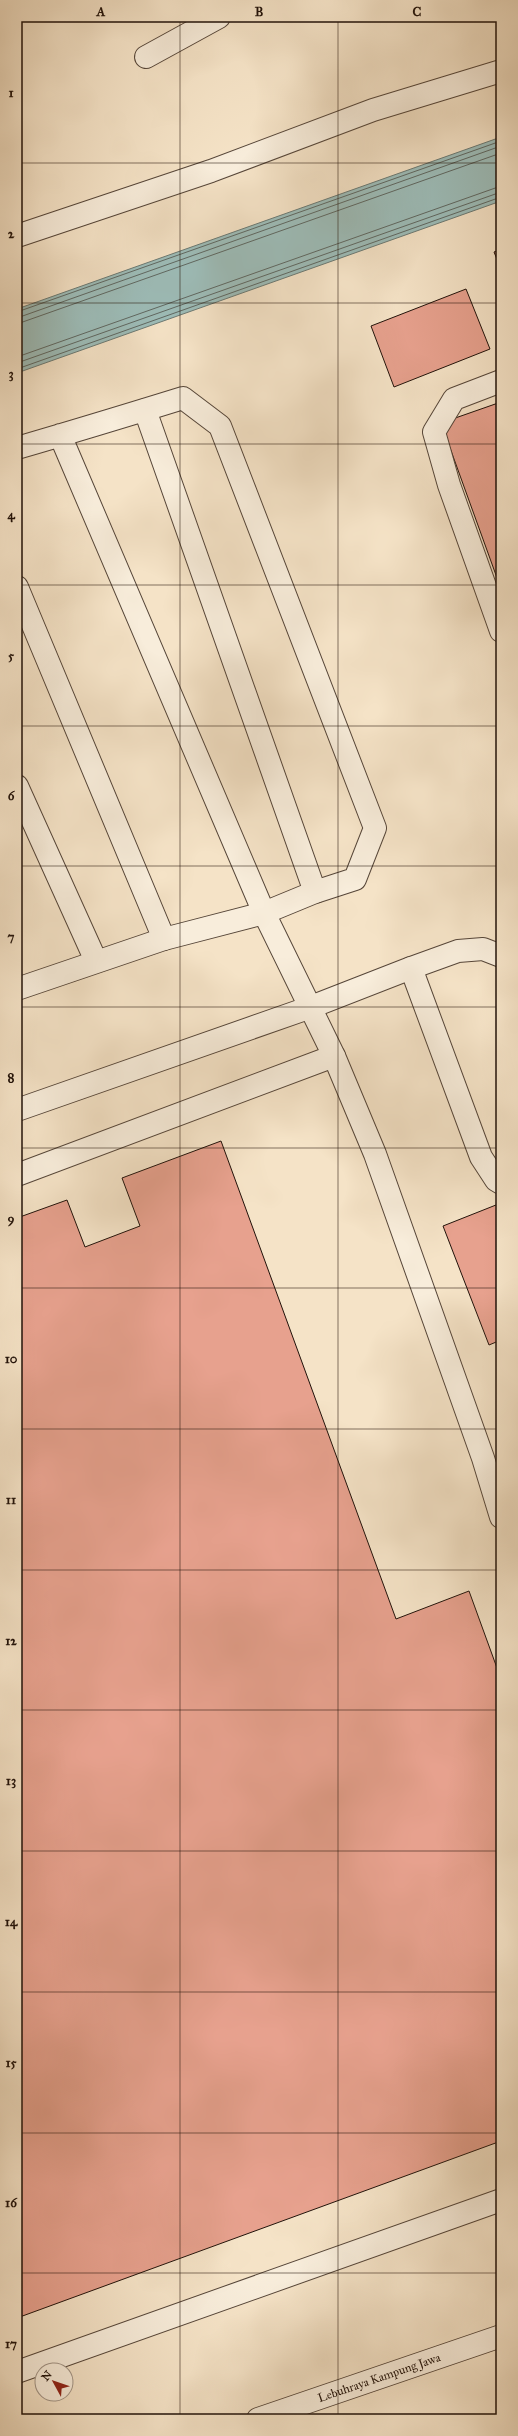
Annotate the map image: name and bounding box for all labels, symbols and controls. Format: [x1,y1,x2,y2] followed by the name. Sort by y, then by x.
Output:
[96,4,106,20] text: A
[255,4,264,20] text: B
[413,4,422,20] text: C
[8,85,14,101] text: 1
[8,226,15,242] text: 2
[8,366,14,382] text: 3
[7,507,15,523] text: 4
[8,648,15,664] text: 5
[8,788,16,804] text: 6
[8,929,15,945] text: 7
[8,1070,15,1086] text: 8
[8,1211,15,1227] text: 9
[5,1351,18,1367] text: 10
[6,1492,16,1508] text: 11
[5,1633,17,1649] text: 12
[6,1773,16,1789] text: 13
[5,1914,18,1930] text: 14
[5,2055,17,2071] text: 15
[5,2195,18,2211] text: 16
[5,2336,17,2352] text: 17
[316,2350,443,2405] street label: Lebuhraya Kampung Jawa
[34,2362,74,2402] north arrow
[39,2368,55,2384] text: N

